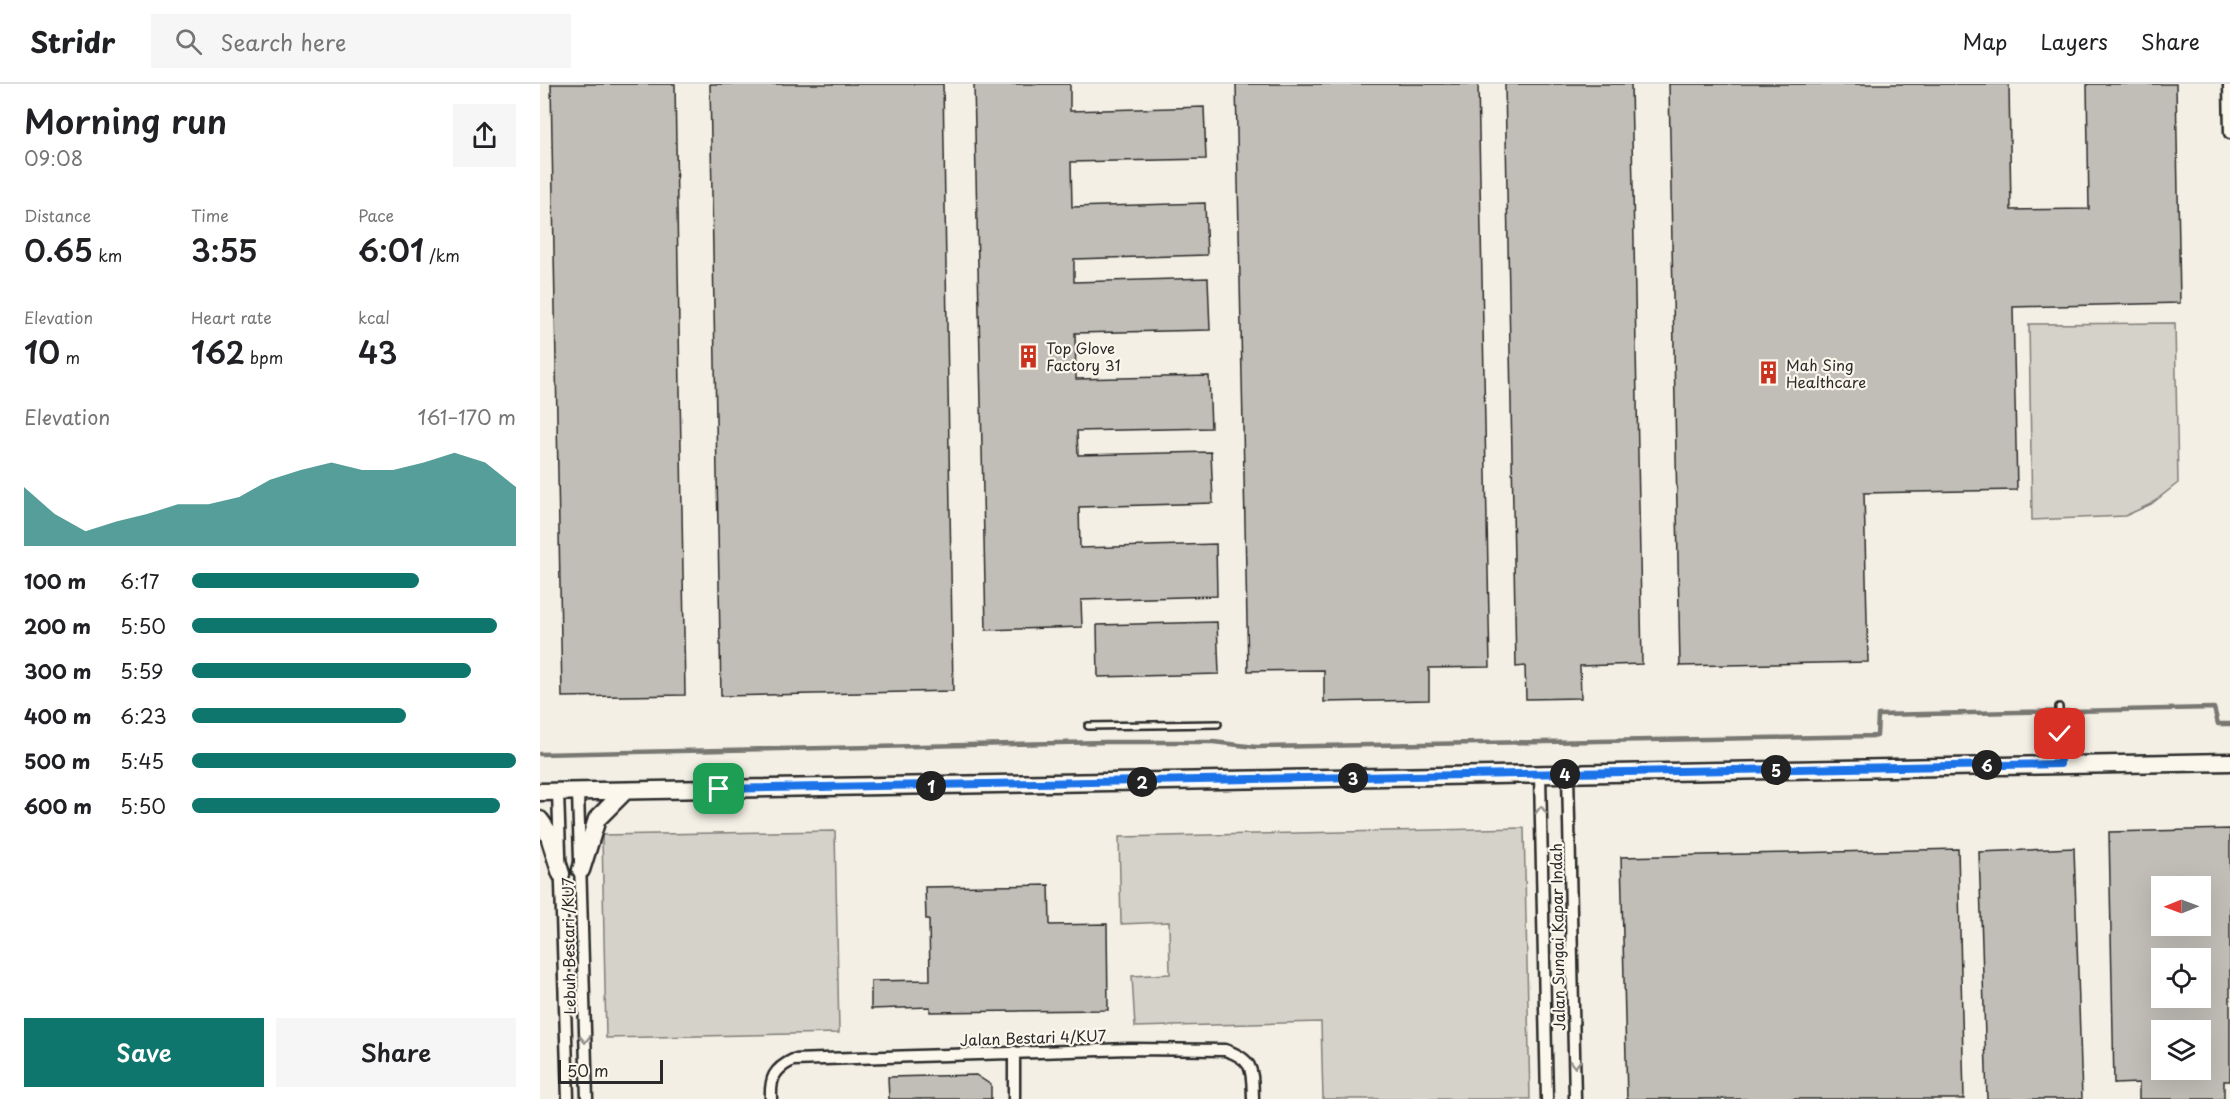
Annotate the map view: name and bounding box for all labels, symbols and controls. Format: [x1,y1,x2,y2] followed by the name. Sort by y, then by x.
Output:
[151,14,571,68] search box
[30,20,115,63] text: Stridr
[172,25,205,58] icon: search
[220,25,346,58] text: Search here
[1963,25,2007,57] text: Map
[2040,25,2108,57] text: Layers
[2141,25,2200,57] text: Share
[24,95,227,145] text: Morning run
[453,104,516,167] button: share
[24,143,83,173] text: 09:08
[24,203,91,227] text: Distance
[191,203,229,227] text: Time
[358,203,394,227] text: Pace
[24,227,93,272] text: 0.65
[191,227,258,272] text: 3:55
[358,227,424,272] text: 6:01
[93,243,122,267] text: km
[424,243,460,267] text: /km
[24,305,93,329] text: Elevation
[191,305,272,329] text: Heart rate
[358,305,390,329] text: kcal
[24,329,60,374] text: 10
[191,329,245,374] text: 162
[358,329,397,374] text: 43
[1046,336,1120,376] place label: Top Glove Factory 31
[1015,343,1041,369] building icon: Top Glove Factory 31
[60,345,80,369] text: m
[245,345,283,369] text: bpm
[1786,353,1866,393] place label: Mah Sing Healthcare
[1755,360,1781,386] building icon: Mah Sing Healthcare
[24,402,110,432] text: Elevation
[417,402,516,432] text: 161–170 m
[24,566,86,596] text: 100 m
[120,566,159,596] text: 6:17
[24,611,91,641] text: 200 m
[120,611,166,641] text: 5:50
[24,656,92,686] text: 300 m
[120,656,164,686] text: 5:59
[24,701,92,731] text: 400 m
[120,701,167,731] text: 6:23
[2034,708,2085,759] pin
[2043,717,2076,750] icon: check
[24,746,91,776] text: 500 m
[120,746,164,776] text: 5:45
[1972,750,2002,780] pin: 6
[1981,753,1993,777] text: 6
[1761,755,1791,785] pin: 5
[1771,758,1781,782] text: 5
[1550,759,1580,789] pin: 4
[1560,762,1570,786] text: 4
[693,763,744,814] pin
[1338,763,1368,793] pin: 3
[1348,766,1358,790] text: 3
[1127,767,1157,797] pin: 2
[1136,770,1148,794] text: 2
[916,771,946,801] pin: 1
[702,772,735,805] icon: arrive
[927,774,935,798] text: 1
[24,791,92,821] text: 600 m
[120,791,166,821] text: 5:50
[1534,805,1547,814] one-way arrow
[1544,843,1570,1031] street label: Jalan Sungai Kapar Indah
[2151,876,2211,936] north arrow
[2151,876,2211,1080] map controls
[555,877,581,1015] street label: Lebuh Bestari /KU7
[2151,948,2211,1008] button: locate
[24,1018,264,1087] button: Save
[276,1018,516,1087] button: Share
[2151,1020,2211,1080] button: layers
[959,1023,1107,1051] street label: Jalan Bestari 4/KU7
[579,1035,592,1044] one-way arrow
[558,1057,663,1084] scale bar
[567,1058,608,1082] text: 50 m
[1568,1059,1581,1068] one-way arrow

